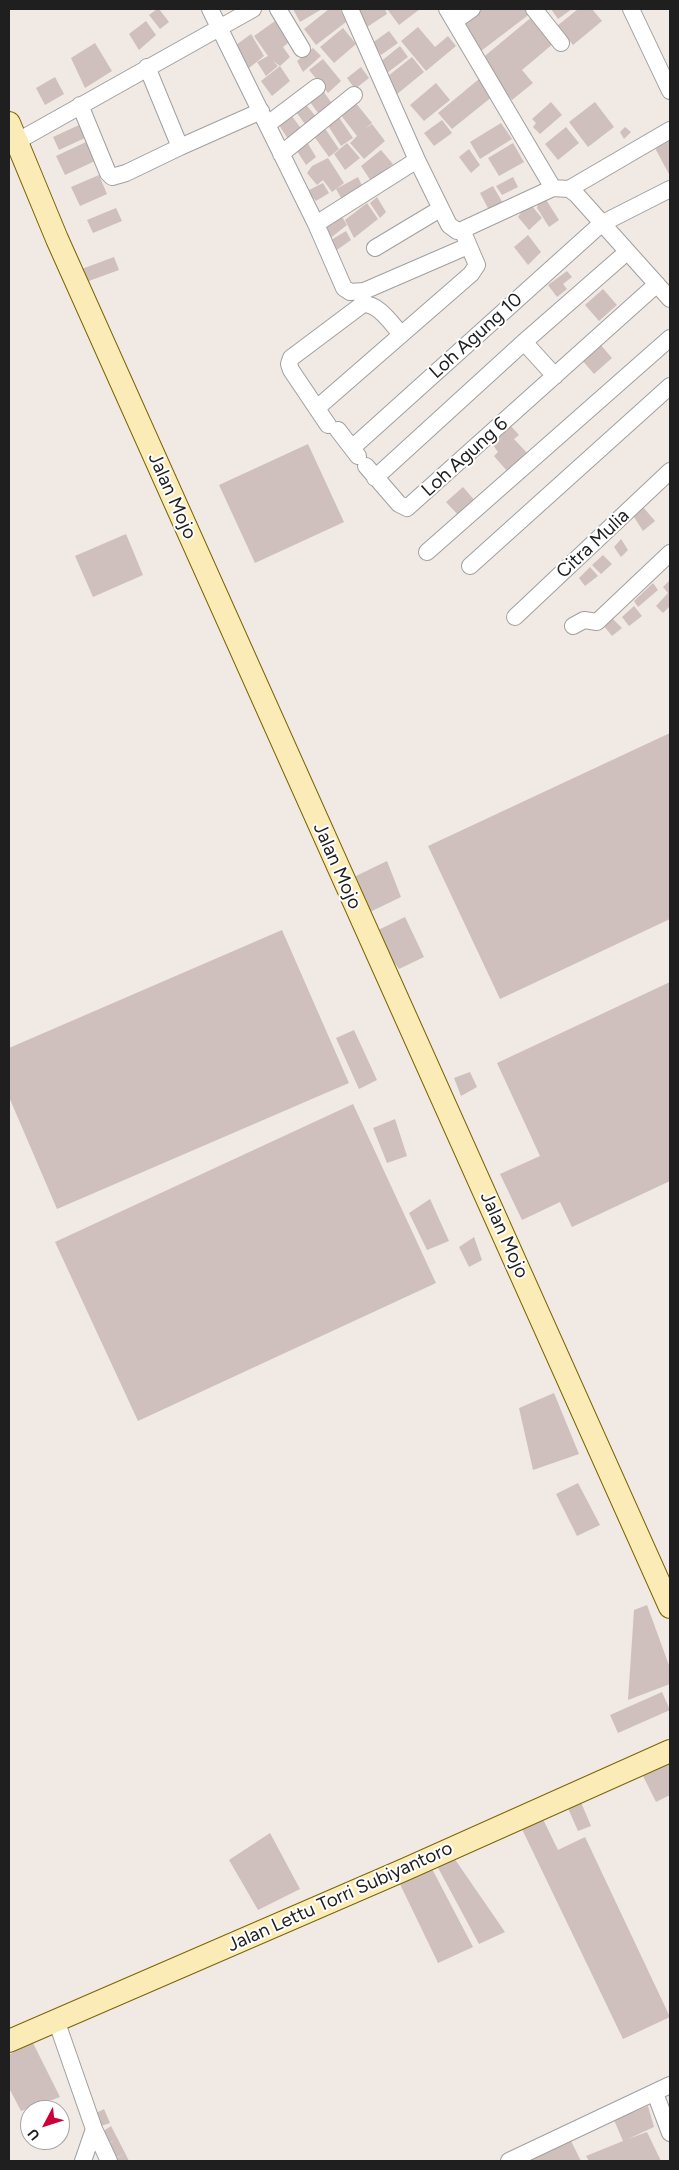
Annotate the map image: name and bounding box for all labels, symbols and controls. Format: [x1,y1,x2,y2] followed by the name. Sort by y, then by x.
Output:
[425,288,527,384] street label: Loh Agung 10
[417,412,513,502] street label: Loh Agung 6
[143,449,201,543] street label: Jalan Mojo
[552,505,634,583] street label: Citra Mulia
[308,819,366,913] street label: Jalan Mojo
[475,1188,533,1282] street label: Jalan Mojo
[224,1837,456,1957] street label: Jalan Lettu Torri Subiyantoro
[20,2100,70,2150] north arrow
[24,2125,44,2144] text: U

